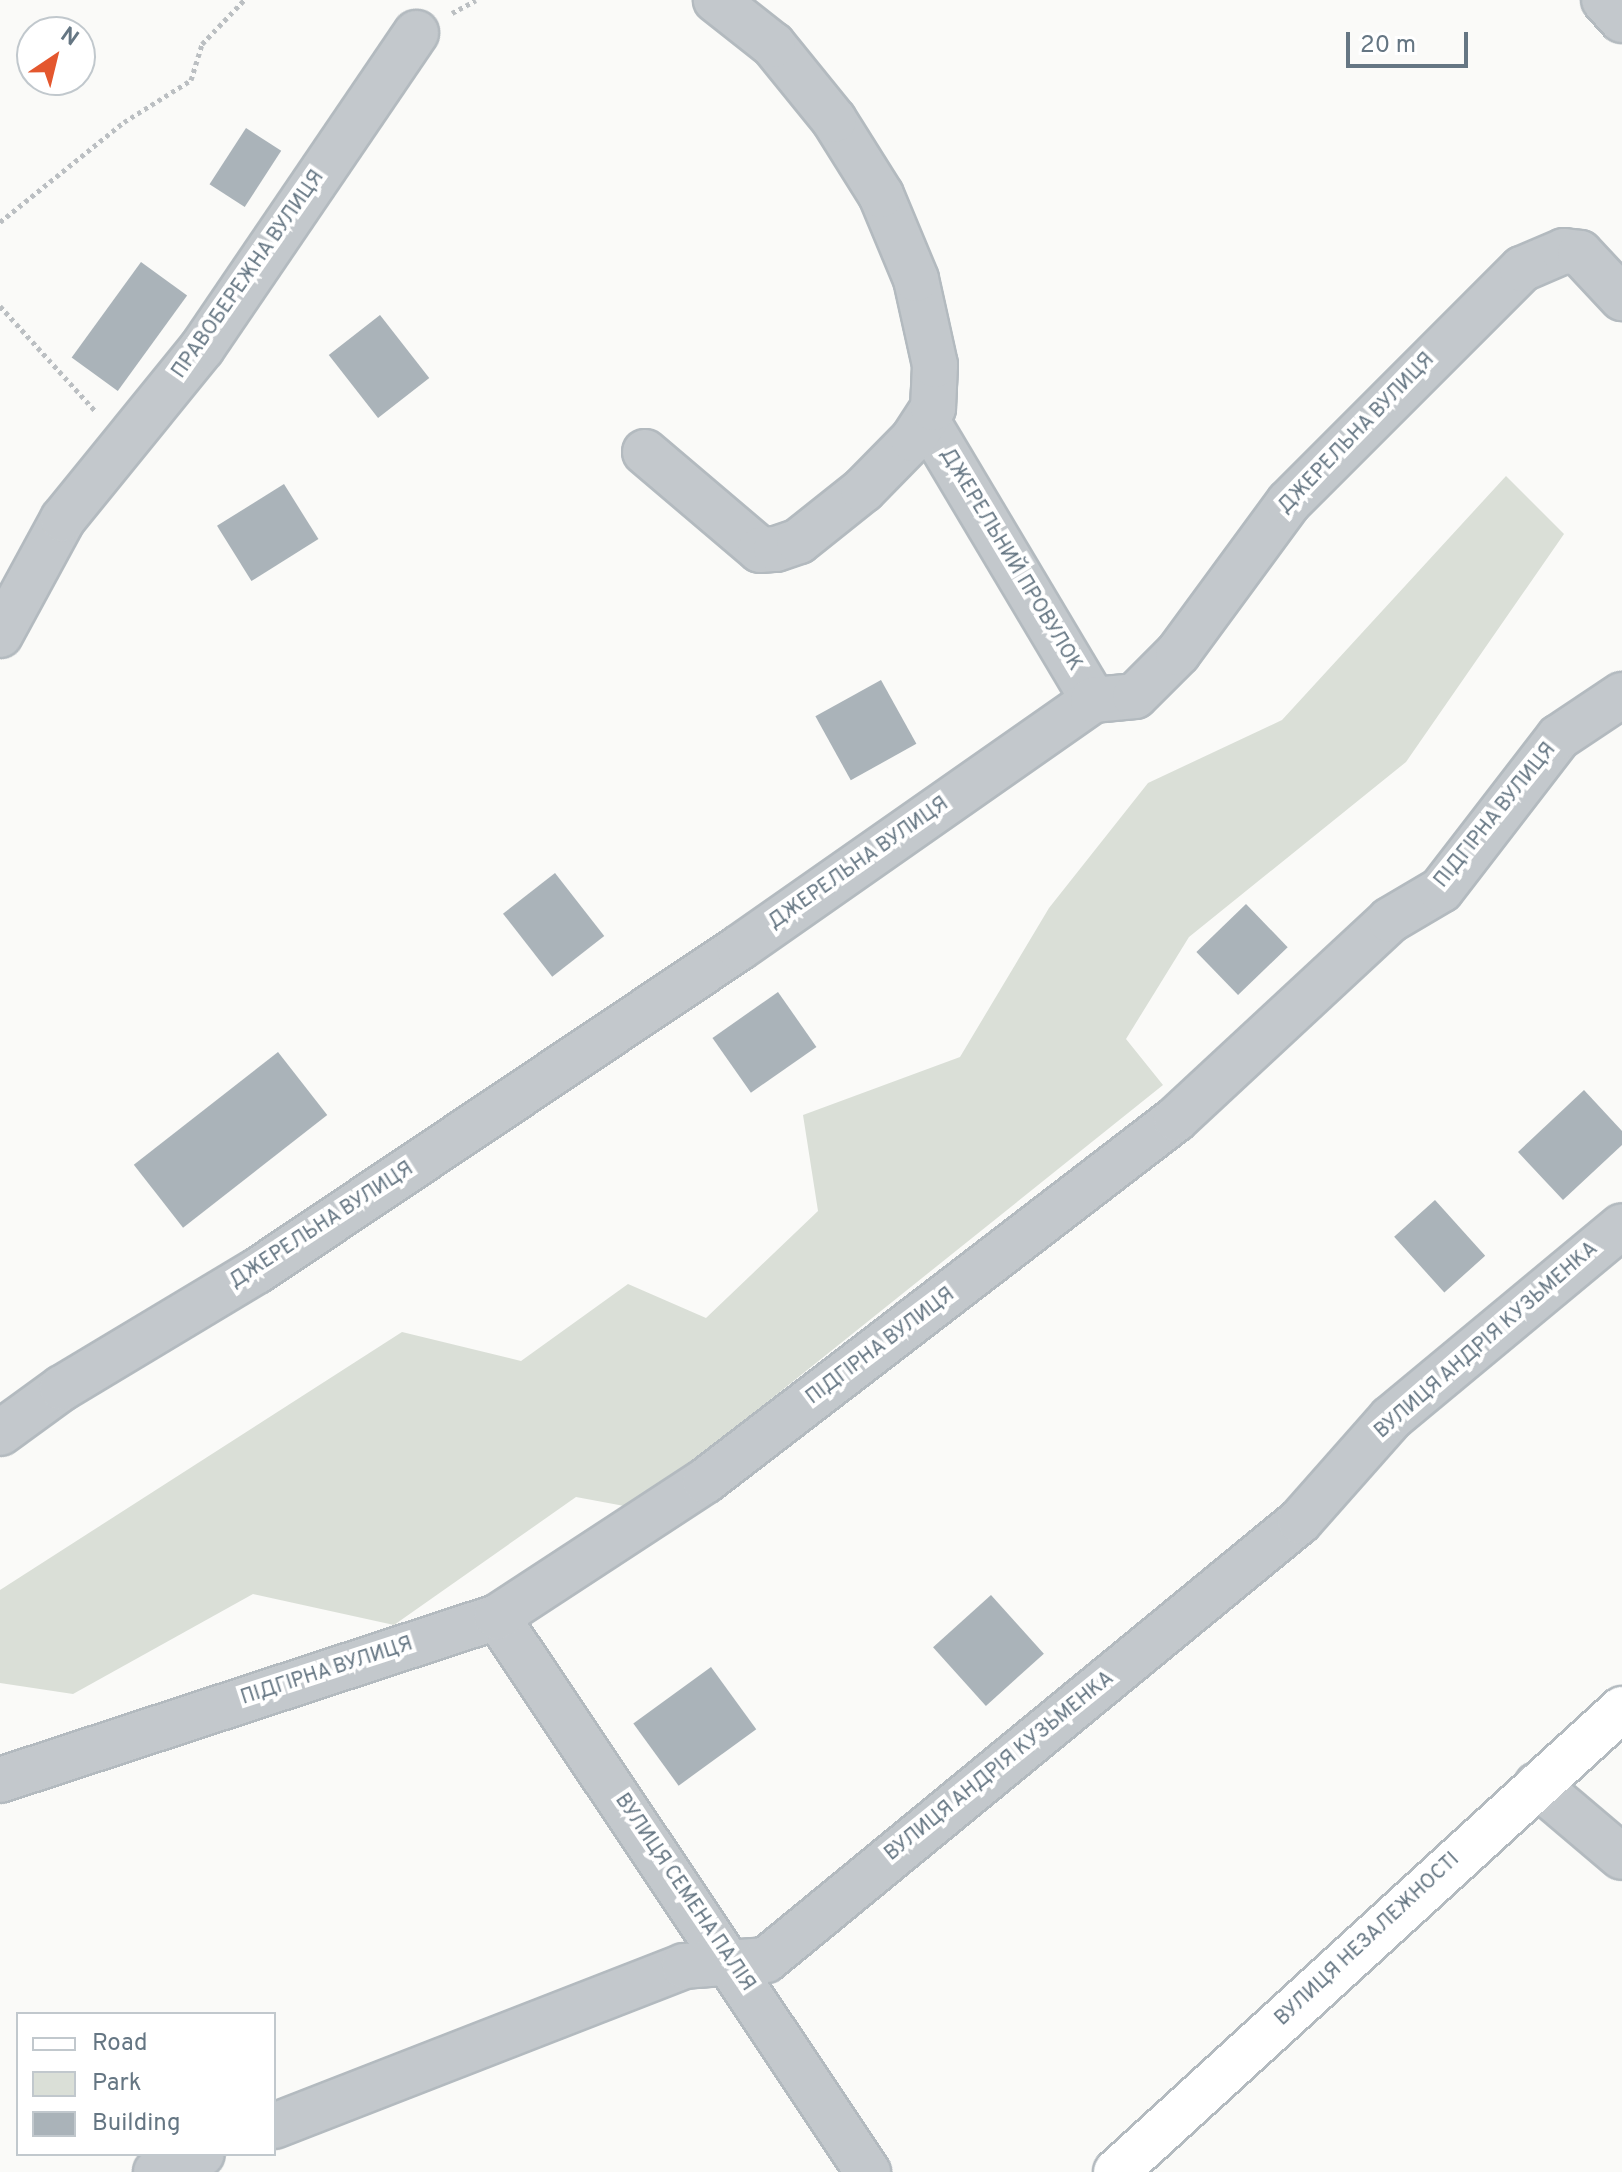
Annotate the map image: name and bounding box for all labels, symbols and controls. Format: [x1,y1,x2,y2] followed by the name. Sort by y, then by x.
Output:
[16,16,96,96] north arrow
[1350,16,1472,66] scale bar
[55,22,83,53] text: N
[1360,31,1416,61] text: 20 m
[168,166,330,384] street label: ПРАВОБЕРЕЖНА ВУЛИЦЯ
[1274,348,1440,520] street label: ДЖЕРЕЛЬНА ВУЛИЦЯ
[934,444,1086,676] street label: ДЖЕРЕЛЬНИЙ ПРОВУЛОК
[1430,739,1562,893] street label: ПІДГІРНА ВУЛИЦЯ
[764,792,954,936] street label: ДЖЕРЕЛЬНА ВУЛИЦЯ
[225,1157,419,1295] street label: ДЖЕРЕЛЬНА ВУЛИЦЯ
[1370,1237,1604,1445] street label: ВУЛИЦЯ АНДРІЯ КУЗЬМЕНКА
[802,1283,960,1411] street label: ПІДГІРНА ВУЛИЦЯ
[238,1633,416,1711] street label: ПІДГІРНА ВУЛИЦЯ
[880,1667,1120,1867] street label: ВУЛИЦЯ АНДРІЯ КУЗЬМЕНКА
[609,1789,759,1997] street label: ВУЛИЦЯ СЕМЕНА ПАЛІЯ
[1271,1848,1465,2032] street label: ВУЛИЦЯ НЕЗАЛЕЖНОСТІ
[16,2012,276,2156] legend
[92,2029,148,2059] text: Road
[92,2069,142,2099] text: Park
[92,2109,181,2139] text: Building

